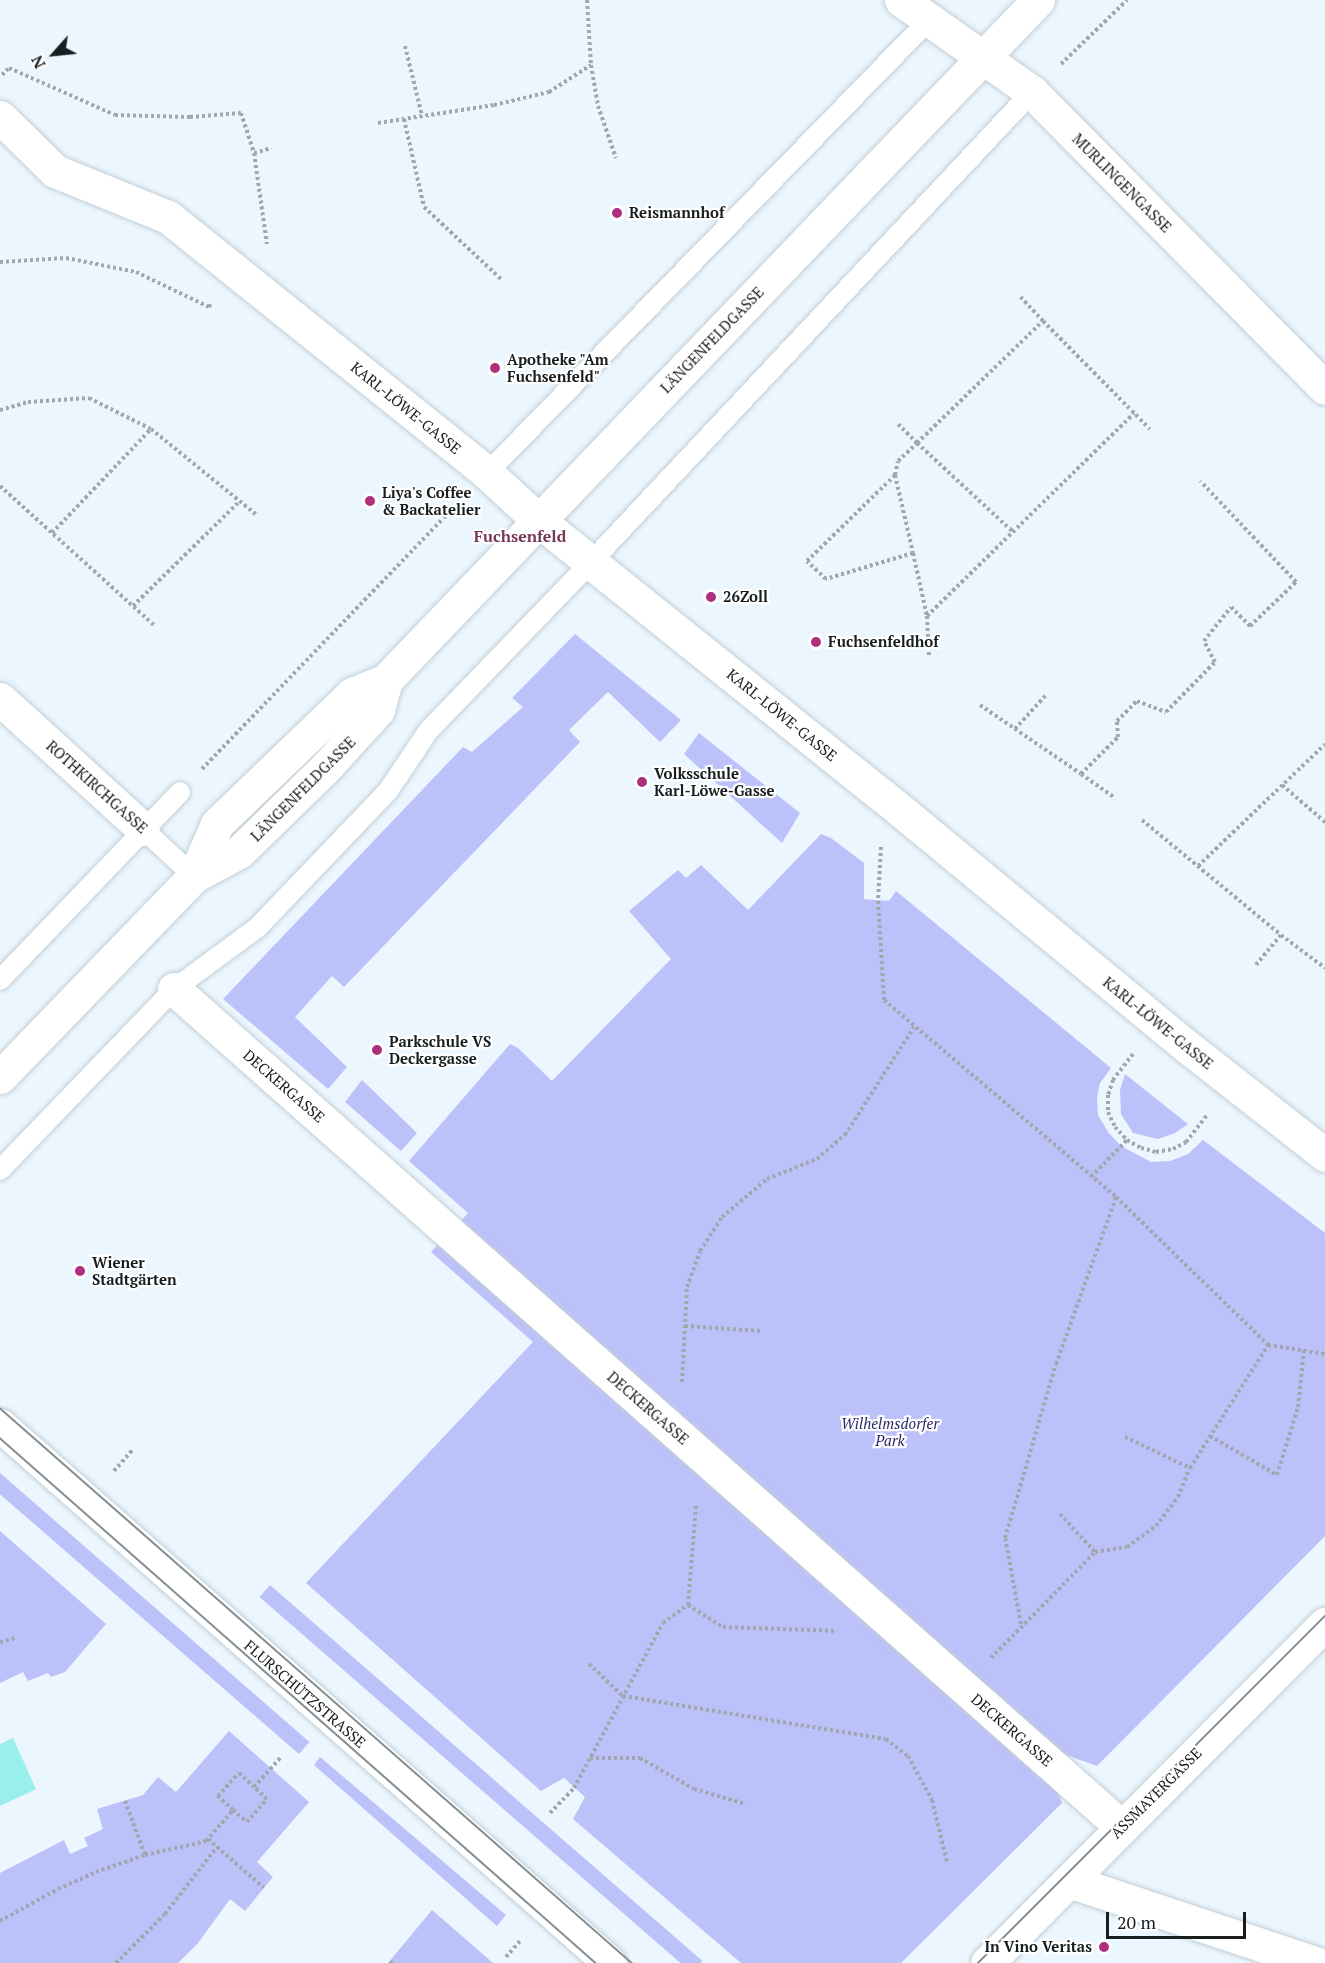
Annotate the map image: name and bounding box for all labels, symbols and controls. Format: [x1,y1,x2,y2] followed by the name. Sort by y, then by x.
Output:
[24,24,84,84] north arrow
[25,52,51,73] text: N
[1069,130,1175,236] street label: MURLINGENGASSE
[629,204,725,222] place label: Reismannhof
[610,206,624,220] marker: Reismannhof
[657,283,767,397] street label: LÄNGENFELDGASSE
[507,350,609,385] place label: Apotheke "Am Fuchsenfeld"
[347,358,465,458] street label: KARL-LÖWE-GASSE
[488,361,502,375] marker: Apotheke "Am Fuchsenfeld"
[382,483,480,518] place label: Liya's Coffee & Backatelier
[363,494,377,508] marker: Liya's Coffee & Backatelier
[474,526,566,546] district label: Fuchsenfeld
[723,588,768,606] place label: 26Zoll
[704,590,718,604] marker: 26Zoll
[828,633,939,651] place label: Fuchsenfeldhof
[809,635,823,649] marker: Fuchsenfeldhof
[723,665,841,765] street label: KARL-LÖWE-GASSE
[247,733,359,845] street label: LÄNGENFELDGASSE
[43,737,151,837] street label: ROTHKIRCHGASSE
[654,764,775,799] place label: Volksschule Karl-Löwe-Gasse
[635,775,649,789] marker: Volksschule Karl-Löwe-Gasse
[1099,973,1217,1073] street label: KARL-LÖWE-GASSE
[389,1032,492,1067] place label: Parkschule VS Deckergasse
[370,1043,384,1057] marker: Parkschule VS Deckergasse
[240,1046,328,1126] street label: DECKERGASSE
[92,1253,177,1288] place label: Wiener Stadtgärten
[73,1264,87,1278] marker: Wiener Stadtgärten
[604,1368,692,1448] street label: DECKERGASSE
[841,1414,939,1449] park label: Wilhelmsdorfer Park
[241,1636,369,1752] street label: FLURSCHÜTZSTRASSE
[968,1690,1056,1770] street label: DECKERGASSE
[1107,1744,1205,1842] street label: ASSMAYERGASSE
[1109,1900,1248,1938] scale bar
[1117,1910,1156,1934] text: 20 m
[984,1938,1092,1956] place label: In Vino Veritas
[1097,1940,1111,1954] marker: In Vino Veritas

